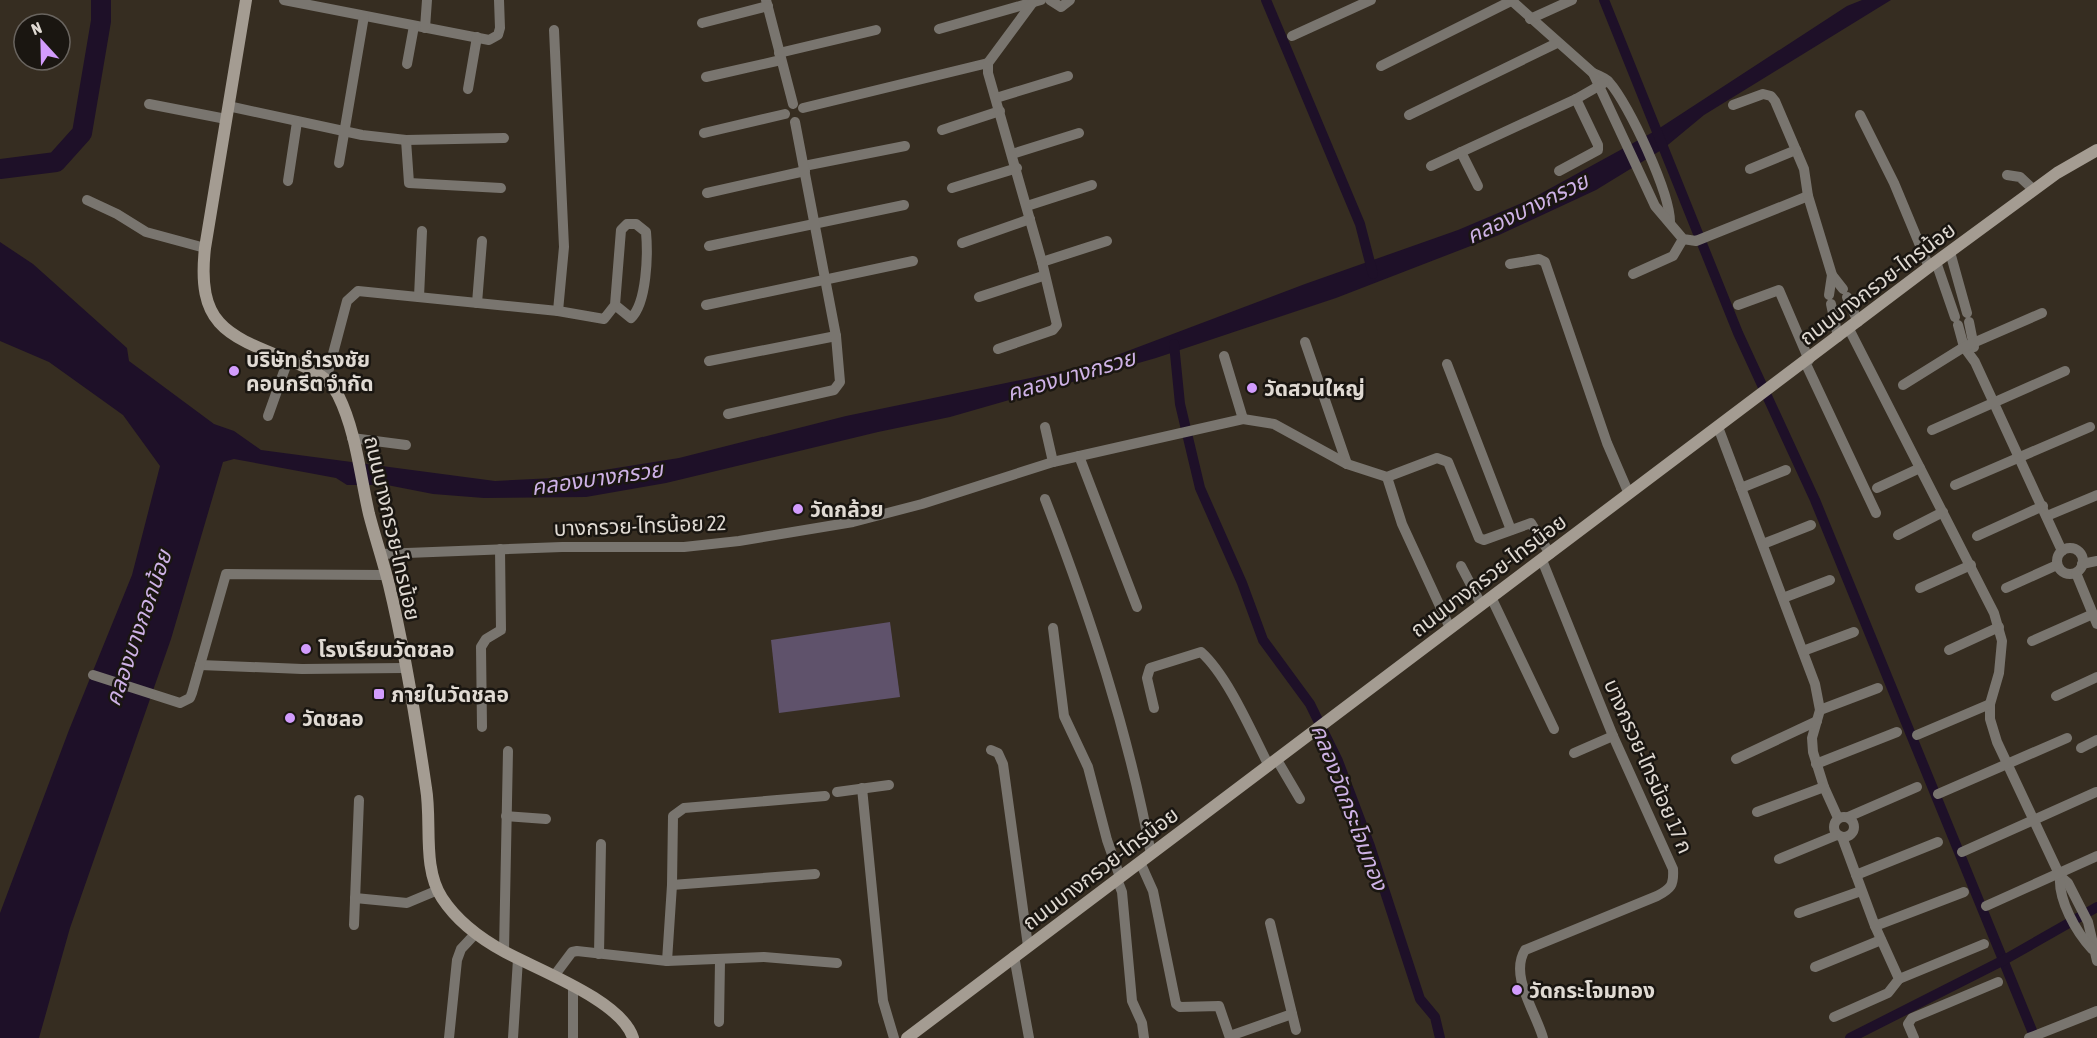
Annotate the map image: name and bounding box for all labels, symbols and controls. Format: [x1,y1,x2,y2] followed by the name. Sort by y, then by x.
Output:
[12,12,72,72] north arrow
[29,18,44,38] text: N
[1462,166,1594,249] water label: คลองบางกรวย
[1794,217,1960,349] street label: ถนนบางกรวย-ไทรน้อย
[1004,344,1140,406] water label: คลองบางกรวย
[246,347,373,395] place label: บริษัท ธำรงชัย คอนกรีต จำกัด
[227,364,241,378] marker: บริษัท ธำรงชัย คอนกรีต จำกัด
[1264,376,1365,400] place label: วัดสวนใหญ่
[1245,381,1259,395] marker: วัดสวนใหญ่
[360,433,426,623] street label: ถนนบางกรวย-ไทรน้อย
[530,456,666,500] water label: คลองบางกรวย
[810,497,884,521] place label: วัดกล้วย
[791,502,805,516] marker: วัดกล้วย
[1405,509,1571,641] street label: ถนนบางกรวย-ไทรน้อย
[553,510,727,540] street label: บางกรวย-ไทรน้อย 22
[99,545,177,709] water label: คลองบางกอกน้อย
[318,637,454,661] place label: โรงเรียนวัดชลอ
[299,642,313,656] marker: โรงเรียนวัดชลอ
[1600,675,1698,857] street label: บางกรวย-ไทรน้อย 17 ก
[391,682,509,706] place label: ภายในวัดชลอ
[372,687,386,701] marker: ภายในวัดชลอ
[302,706,364,730] place label: วัดชลอ
[283,711,297,725] marker: วัดชลอ
[1306,720,1394,895] water label: คลองวัดกระโจมทอง
[1017,802,1183,934] street label: ถนนบางกรวย-ไทรน้อย
[1529,978,1655,1002] place label: วัดกระโจมทอง
[1510,983,1524,997] marker: วัดกระโจมทอง

